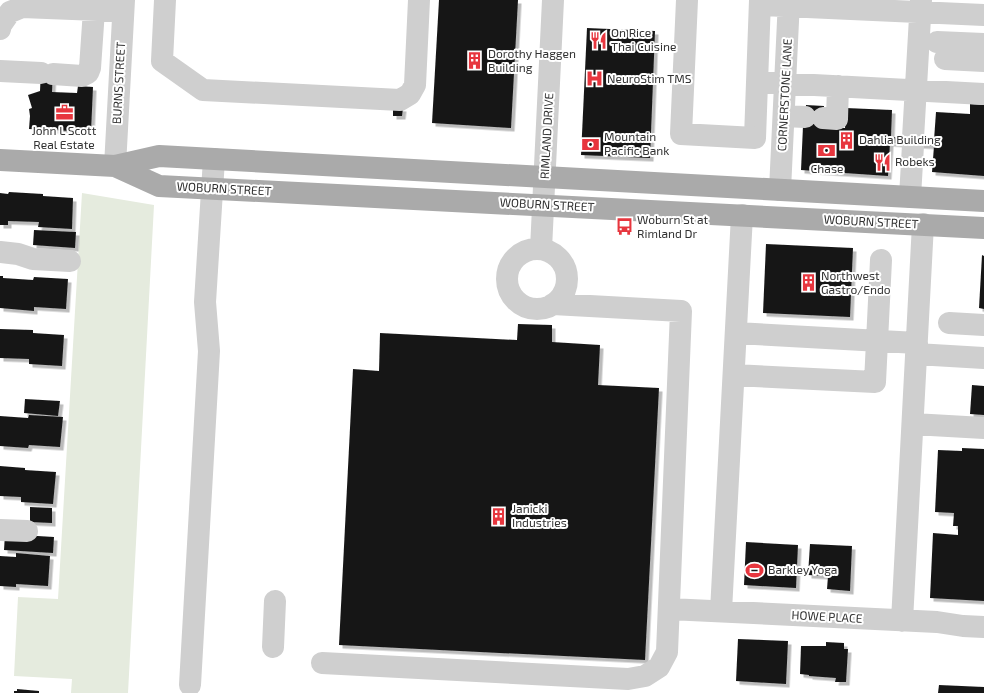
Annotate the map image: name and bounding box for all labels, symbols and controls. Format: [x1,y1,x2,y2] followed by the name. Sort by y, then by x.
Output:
[611,25,676,53] place label: On Rice Thai Cuisine
[588,30,608,50] restaurant icon: On Rice Thai Cuisine
[774,38,794,152] street label: CORNERSTONE LANE
[109,41,127,124] street label: BURNS STREET
[488,46,576,74] place label: Dorothy Haggen Building
[465,51,485,71] building icon: Dorothy Haggen Building
[584,69,604,89] hospital icon: NeuroStim TMS
[607,71,692,85] place label: NeuroStim TMS
[537,92,555,179] street label: RIMLAND DRIVE
[54,102,74,122] office icon: John L Scott Real Estate
[32,123,97,151] place label: John L Scott Real Estate
[604,129,669,157] place label: Mountain Pacific Bank
[836,130,856,150] building icon: Dahlia Building
[859,132,941,146] place label: Dahlia Building
[581,134,601,154] bank icon: Mountain Pacific Bank
[817,140,837,160] bank icon: Chase
[872,152,892,172] restaurant icon: Robeks
[895,154,935,168] place label: Robeks
[811,161,843,175] place label: Chase
[176,179,272,197] street label: WOBURN STREET
[499,195,595,213] street label: WOBURN STREET
[637,212,709,240] place label: Woburn St at Rimland Dr
[823,212,919,230] street label: WOBURN STREET
[614,217,634,237] bus stop icon: Woburn St at Rimland Dr
[821,268,891,296] place label: Northwest Gastro/Endo
[798,273,818,293] building icon: Northwest Gastro/Endo
[512,501,567,529] place label: Janicki Industries
[489,506,509,526] building icon: Janicki Industries
[745,560,765,580] sports icon: Barkley Yoga
[768,562,837,576] place label: Barkley Yoga
[791,607,863,625] street label: HOWE PLACE

